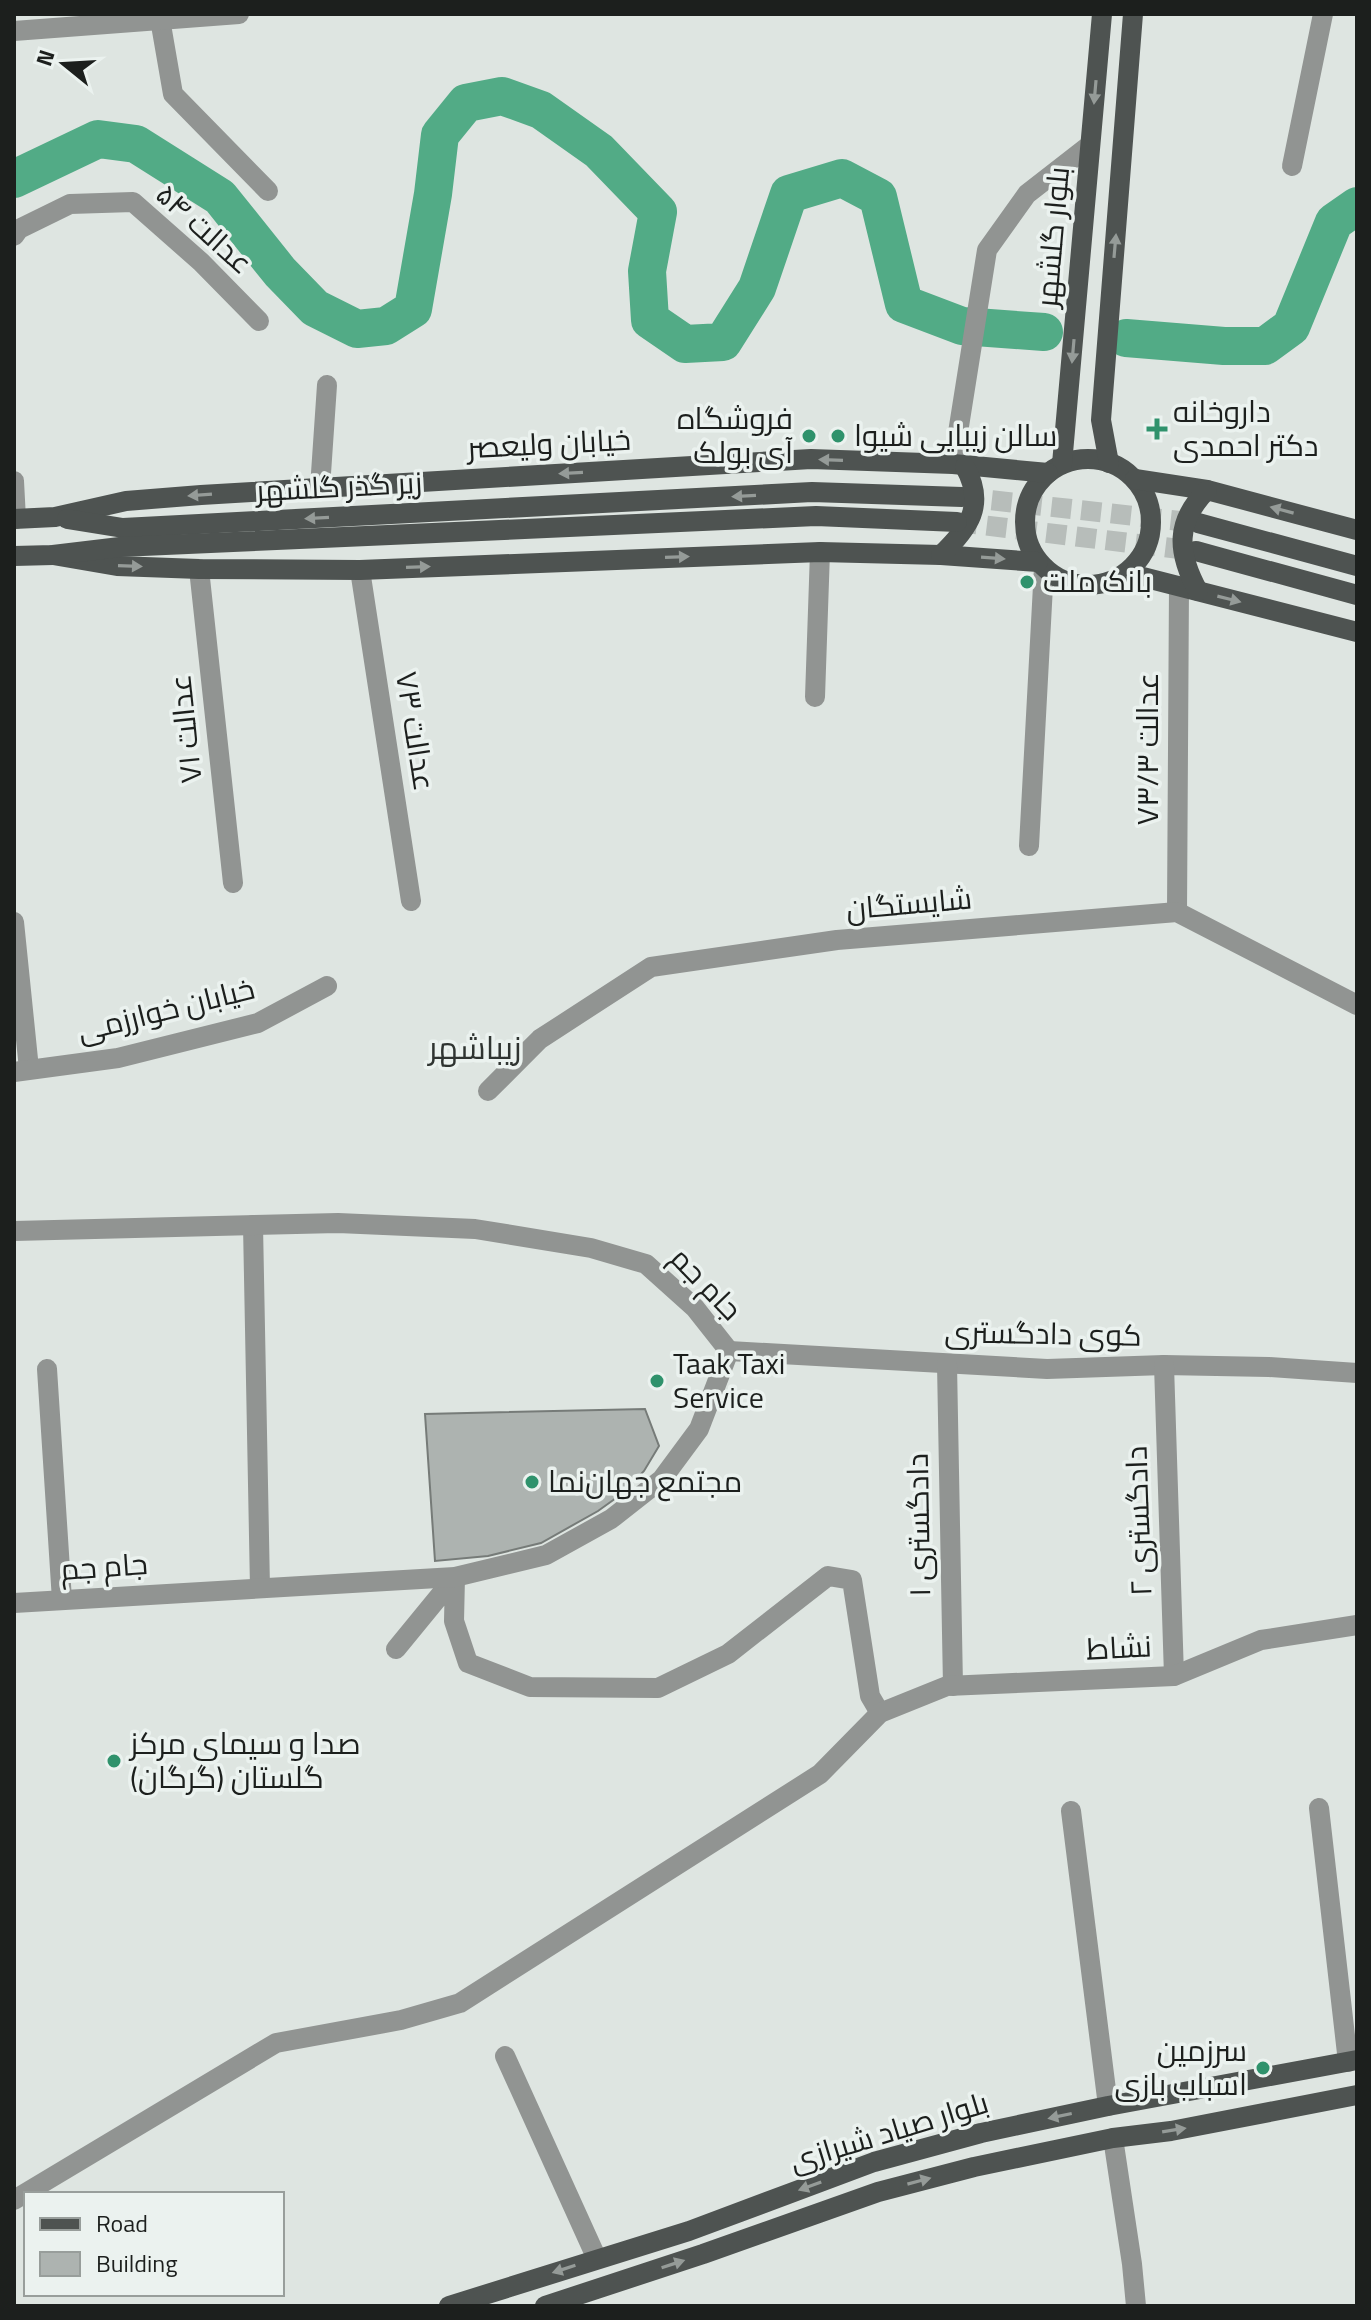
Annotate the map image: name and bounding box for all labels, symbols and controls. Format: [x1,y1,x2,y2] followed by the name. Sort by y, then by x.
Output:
[24,24,104,104] north arrow
[26,45,64,70] text: N
[1088,80,1101,105] one-way arrow
[1023,165,1081,311] street label: بلوار گلشهر
[146,172,264,285] street label: عدالت ۵۴
[1109,233,1122,258] one-way arrow
[1066,339,1079,364] one-way arrow
[1173,388,1319,468] place label: داروخانه دکتر احمدی
[677,395,793,475] place label: فروشگاه آی بولک
[854,412,1057,458] place label: سالن زیبایی شیوا
[464,416,632,470] street label: خیابان ولیعصر
[1148,420,1166,438] marker: داروخانه دکتر احمدی
[800,427,818,445] marker: فروشگاه آی بولک
[829,427,847,445] marker: سالن زیبایی شیوا
[818,453,843,466] one-way arrow
[253,459,423,513] street label: زیر گذر گلشهر
[558,467,583,480] one-way arrow
[187,489,212,502] one-way arrow
[731,490,756,503] one-way arrow
[1269,503,1294,515] one-way arrow
[304,512,329,525] one-way arrow
[665,550,690,563] one-way arrow
[981,552,1006,565] one-way arrow
[1043,558,1152,604] place label: بانک ملت
[118,560,143,573] one-way arrow
[406,561,431,574] one-way arrow
[1018,573,1036,591] marker: بانک ملت
[1217,594,1242,606] one-way arrow
[384,668,448,794] street label: عدالت ۷۳
[156,672,214,786] street label: عدالت ۷۱
[1124,673,1170,825] street label: ۷۳/۳ عدالت
[844,875,974,931] street label: شایستگان
[72,965,259,1053] street label: خیابان خوارزمی
[427,1023,522,1071] district label: زیباشهر
[660,1236,754,1331] street label: جام جم
[944,1308,1142,1358] street label: کوی دادگستری
[673,1340,785,1420] place label: Taak Taxi Service
[648,1372,666,1390] marker: Taak Taxi Service
[1112,1445,1164,1597] street label: دادگستری ۲
[894,1453,942,1597] street label: دادگستری ۱
[548,1458,742,1504] place label: مجتمع جهان‌نما
[523,1473,541,1491] marker: مجتمع جهان‌نما
[59,1540,149,1592] street label: جام جم
[1085,1622,1153,1672] street label: نشاط
[128,1720,361,1800] place label: صدا و سیمای مرکز گلستان (گرگان)
[105,1752,123,1770] marker: صدا و سیمای مرکز گلستان (گرگان)
[1115,2027,1247,2107] place label: سرزمین اسباب بازی
[1254,2059,1272,2077] marker: سرزمین اسباب بازی
[784,2079,994,2183] street label: بلوار صیاد شیرازی
[1048,2110,1073,2123] one-way arrow
[1161,2123,1186,2136] one-way arrow
[907,2175,932,2187] one-way arrow
[798,2180,822,2193] one-way arrow
[24,2192,284,2296] legend
[96,2205,148,2241] text: Road
[96,2245,178,2281] text: Building
[661,2257,685,2270] one-way arrow
[552,2264,576,2276] one-way arrow

